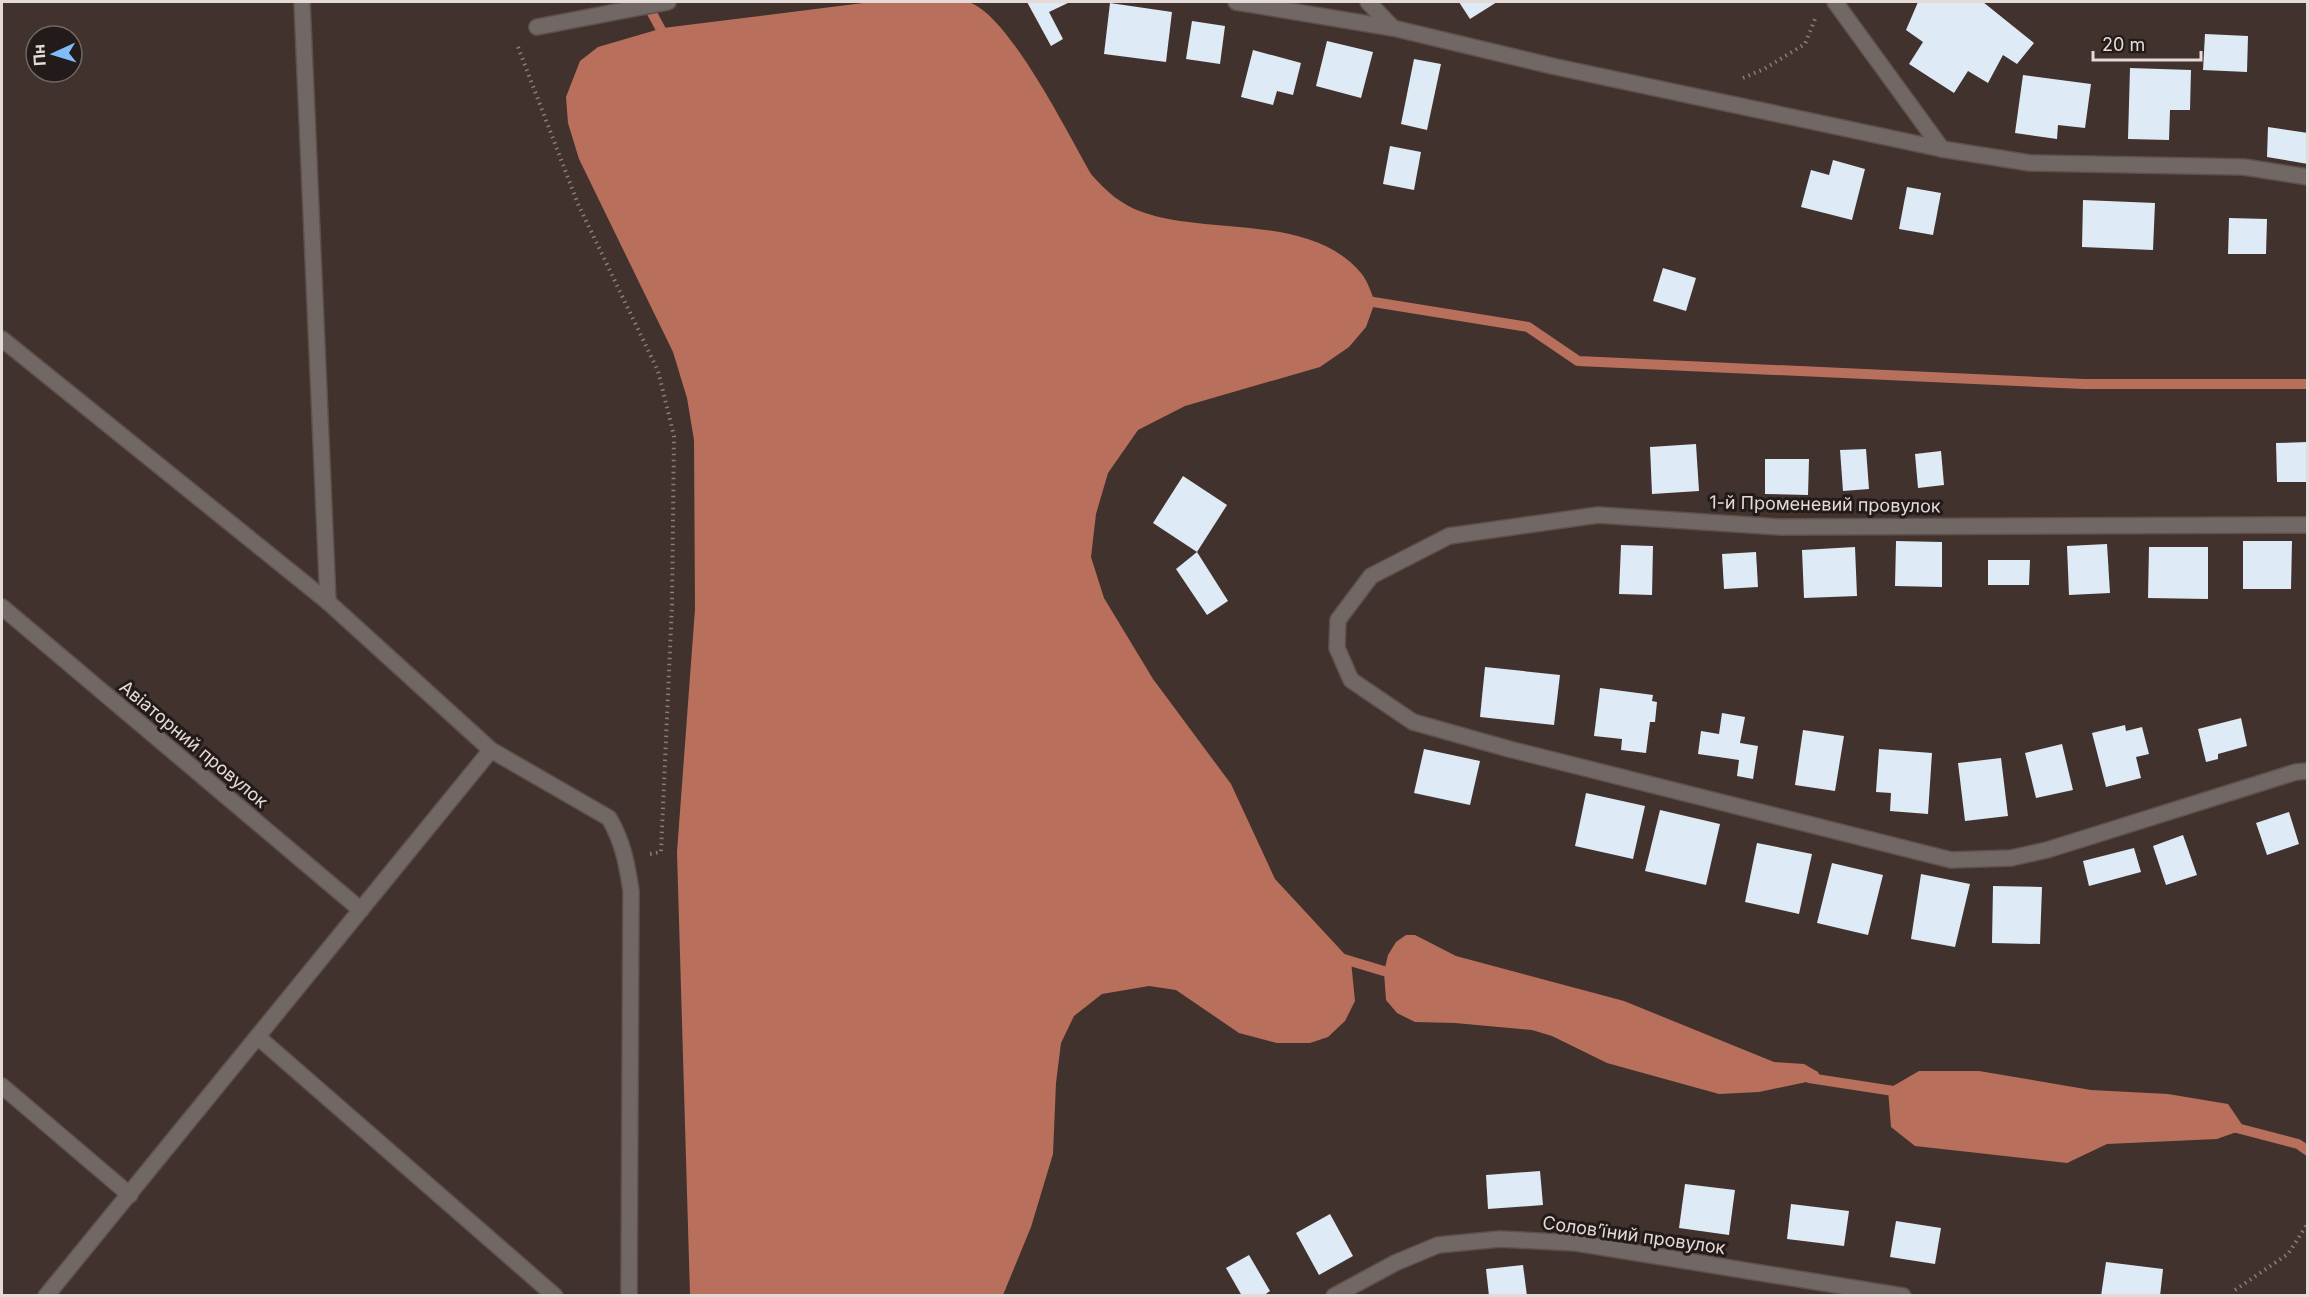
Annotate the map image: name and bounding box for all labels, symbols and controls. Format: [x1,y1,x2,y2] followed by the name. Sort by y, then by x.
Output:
[24,24,84,84] north arrow
[2093,24,2201,62] scale bar
[2102,34,2145,55] text: 20 m
[28,43,50,67] text: Пн
[1709,491,1941,517] street label: 1-й Променевий провулок
[116,676,272,812] street label: Авіаторний провулок
[1541,1212,1727,1258] street label: Соловʼїний провулок

